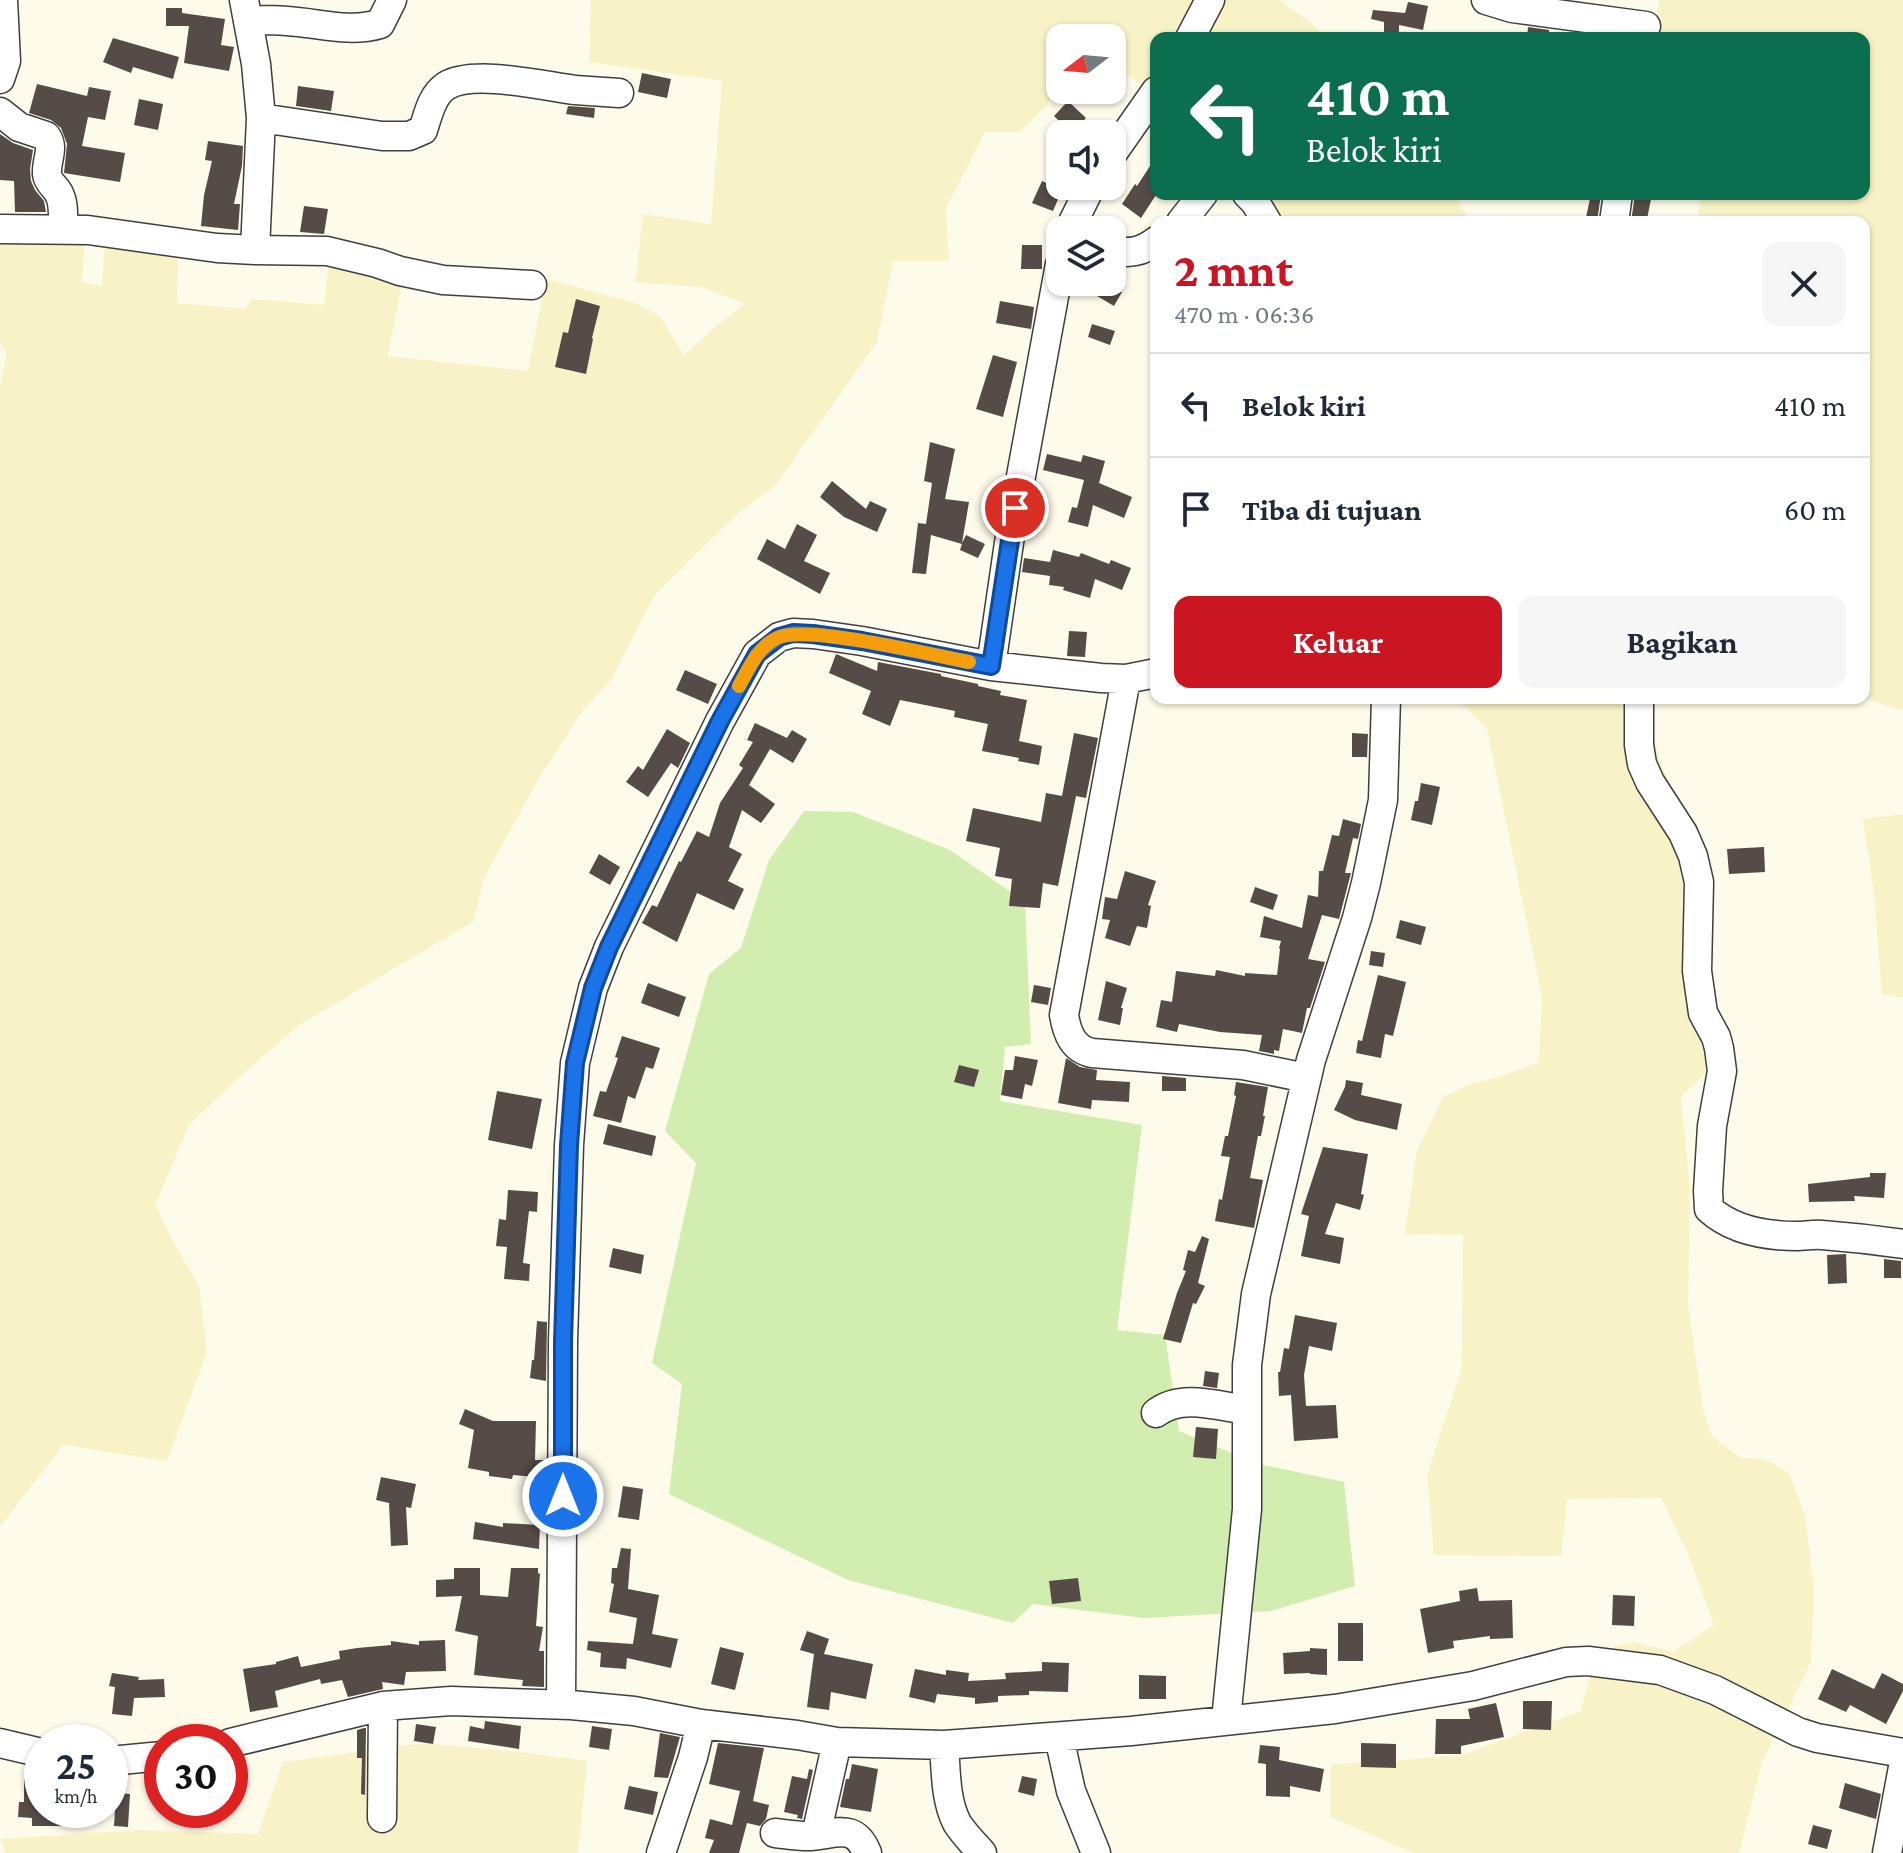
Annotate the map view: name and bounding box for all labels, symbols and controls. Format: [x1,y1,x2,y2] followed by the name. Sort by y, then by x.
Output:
[1046,24,1126,104] north arrow
[1046,24,1126,296] map controls
[1174,64,1278,168] icon: left
[1306,65,1449,127] text: 410 m
[1046,120,1126,200] button: sound
[1306,130,1442,170] text: Belok kiri
[1046,216,1126,296] button: layers
[1762,242,1846,326] button: close
[1174,243,1293,296] text: 2 mnt
[1174,300,1314,329] text: 470 m · 06:36
[1174,383,1218,427] icon: left
[1242,389,1366,422] text: Belok kiri
[1774,389,1846,422] text: 410 m
[981,474,1049,542] pin
[993,486,1037,530] icon: arrive
[1174,487,1218,531] icon: arrive
[1242,493,1421,526] text: Tiba di tujuan
[1784,493,1846,526] text: 60 m
[1174,596,1502,688] button: Keluar
[1518,596,1846,688] button: Bagikan
[521,1454,605,1538] position arrow
[144,1724,248,1828] speed limit sign: 30
[56,1743,96,1788] text: 25
[54,1785,98,1807] text: km/h

